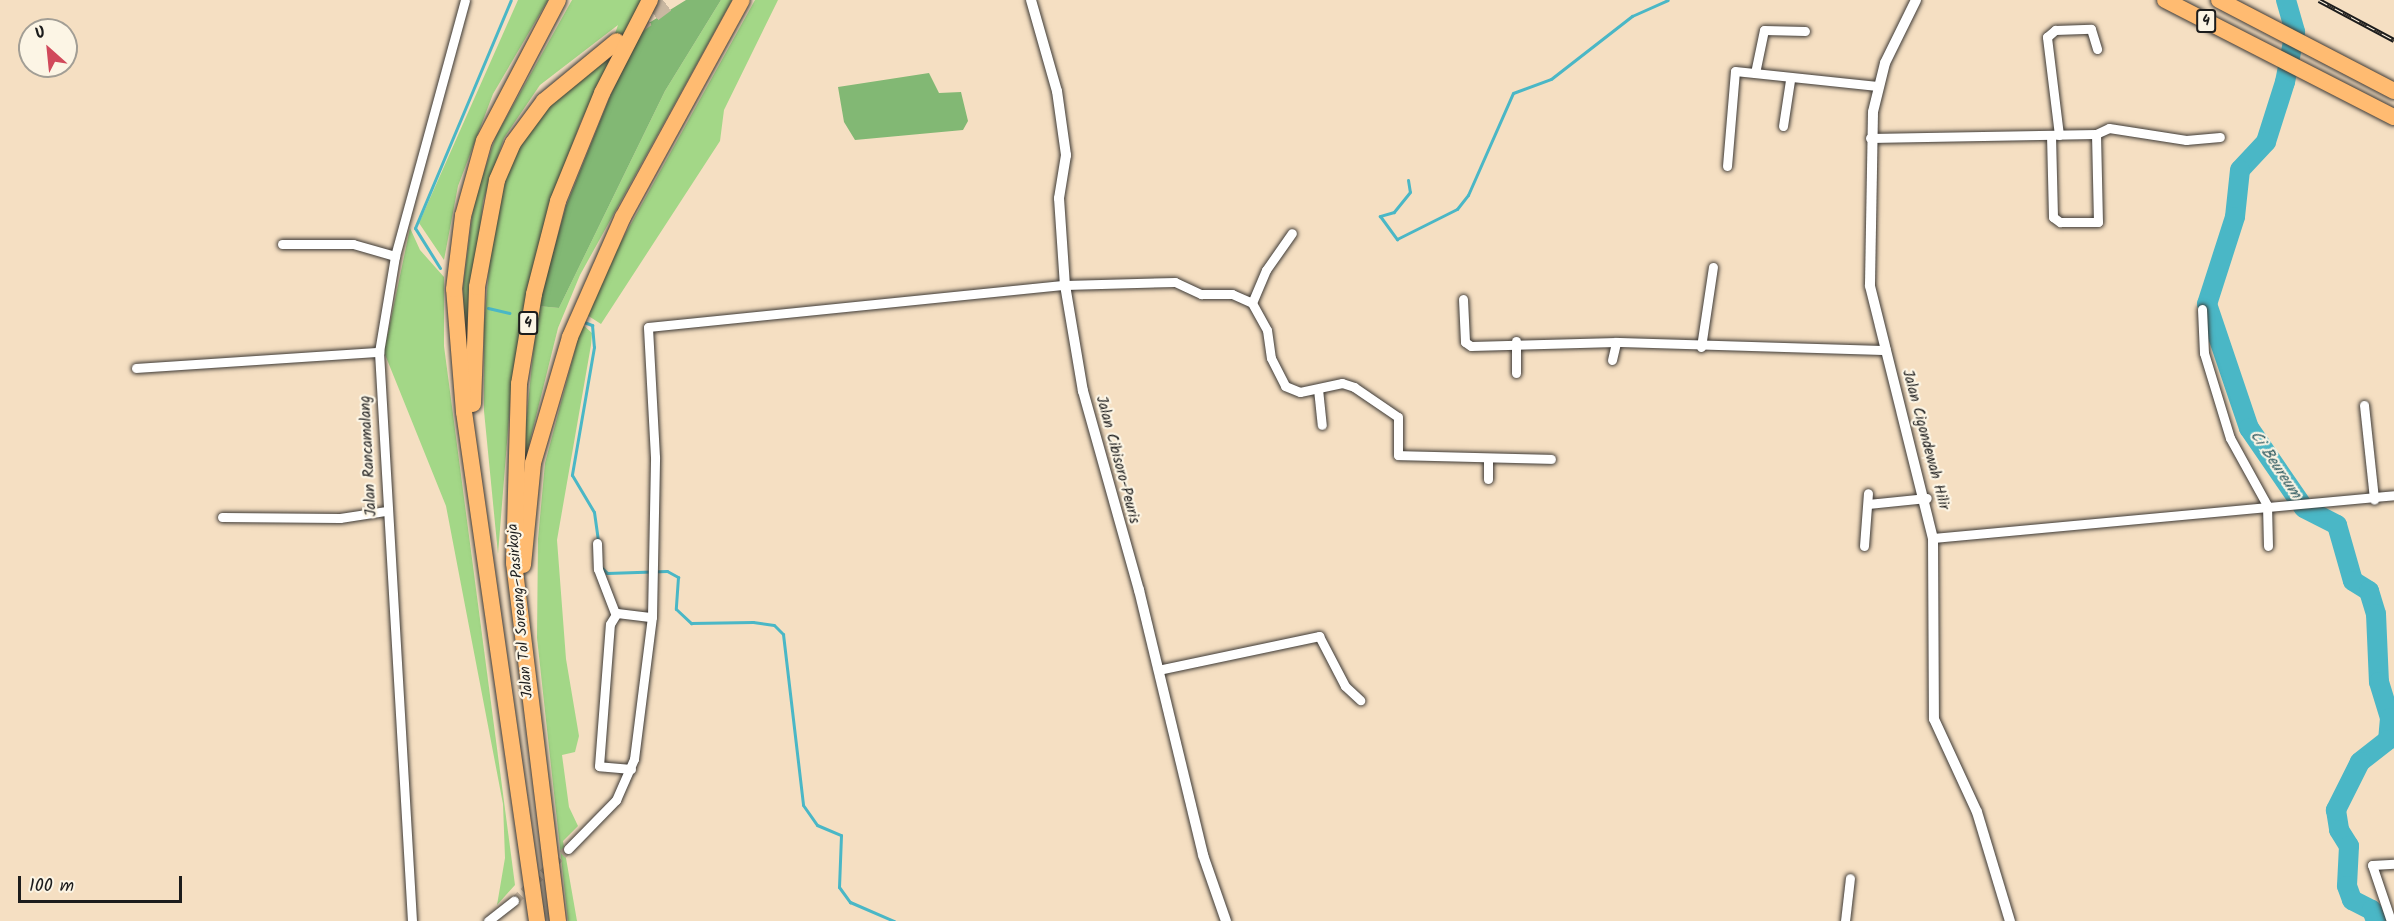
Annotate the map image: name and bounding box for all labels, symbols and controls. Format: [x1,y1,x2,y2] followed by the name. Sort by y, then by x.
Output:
[2196,10,2216,32] road number: 4
[18,18,78,78] north arrow
[31,20,50,47] text: U
[518,312,538,334] road number: 4
[1898,368,1952,512] street label: Jalan Cigondewah Hilir
[1091,394,1143,526] street label: Jalan Cibisoro-Peuris
[357,395,381,517] street label: Jalan Rancamalang
[2245,427,2305,503] water label: Ci Beureum
[504,523,538,699] street label: Jalan Tol Soreang–Pasirkoja
[21,864,184,902] scale bar
[29,872,74,901] text: 100 m

